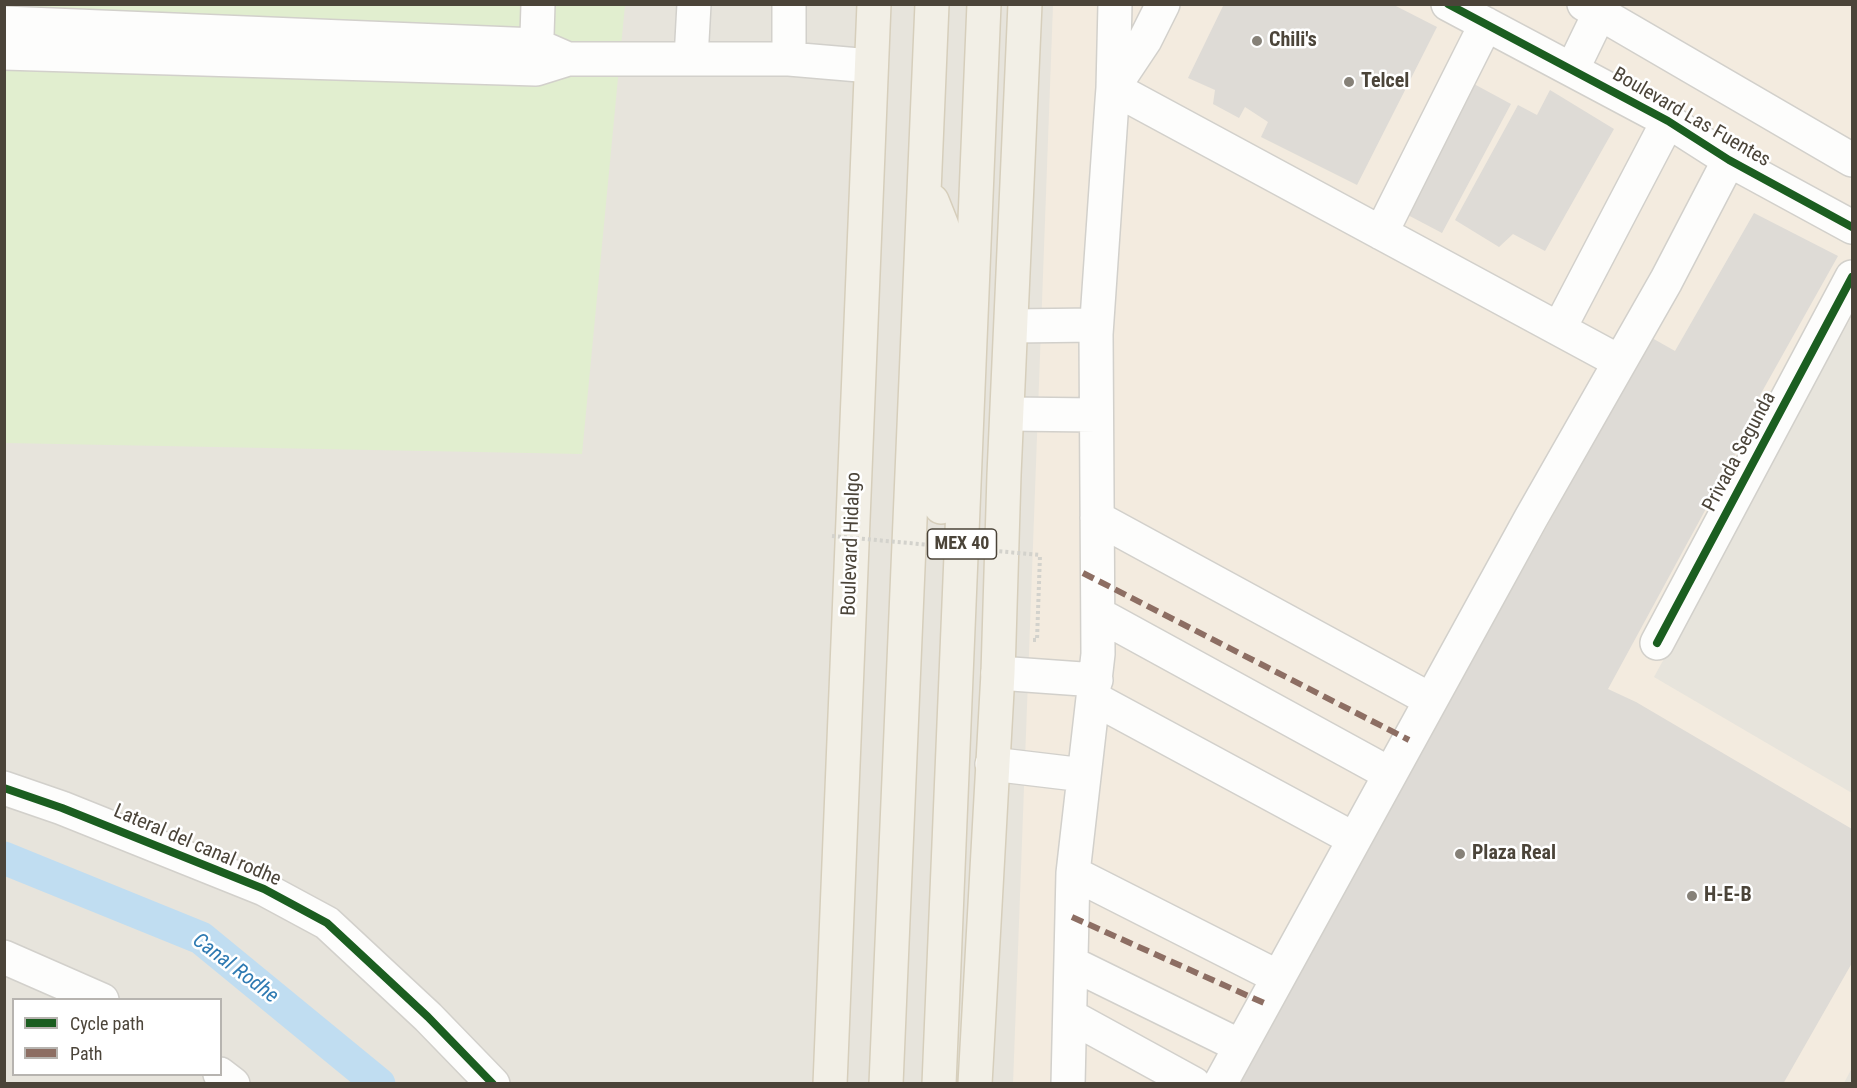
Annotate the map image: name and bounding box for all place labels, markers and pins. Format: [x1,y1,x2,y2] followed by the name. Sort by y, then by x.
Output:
[1269,29,1317,53] place label: Chili's
[1250,34,1264,48] marker: Chili's
[1361,70,1409,94] place label: Telcel
[1342,75,1356,89] marker: Telcel
[1472,842,1556,866] place label: Plaza Real
[1453,847,1467,861] marker: Plaza Real
[1704,884,1752,908] place label: H-E-B
[1685,889,1699,903] marker: H-E-B

